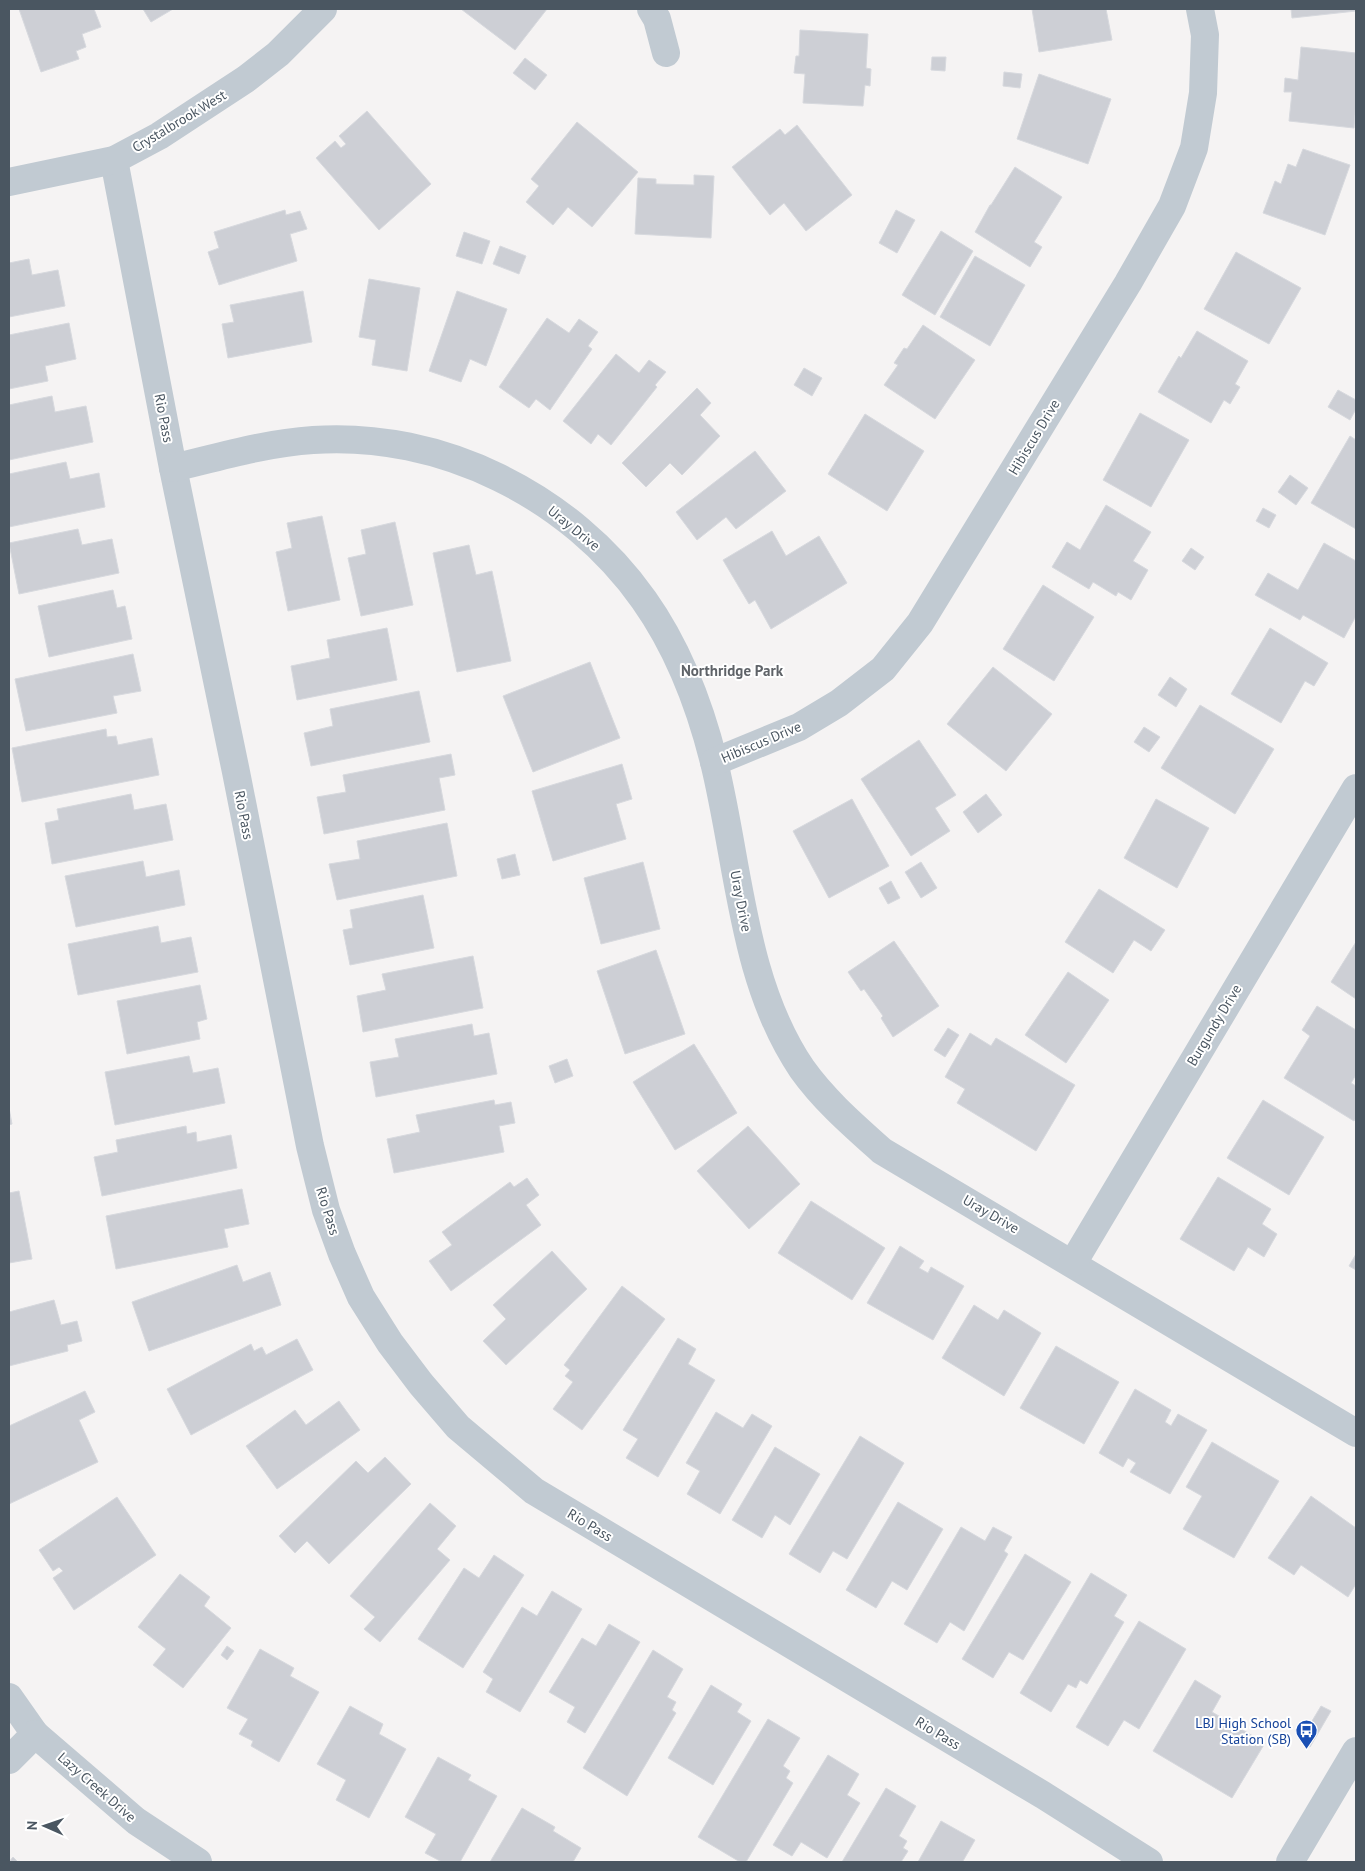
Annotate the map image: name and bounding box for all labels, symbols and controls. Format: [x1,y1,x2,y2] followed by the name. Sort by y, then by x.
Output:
[129,86,230,156] street label: Crystalbrook West
[150,392,178,444] street label: Rio Pass
[1004,396,1064,478] street label: Hibiscus Drive
[544,502,604,554] street label: Uray Drive
[681,661,784,680] district label: Northridge Park
[718,717,804,767] street label: Hibiscus Drive
[230,789,258,841] street label: Rio Pass
[726,869,756,933] street label: Uray Drive
[1183,981,1245,1069] street label: Burgundy Drive
[312,1185,344,1237] street label: Rio Pass
[960,1191,1022,1237] street label: Uray Drive
[564,1505,616,1545] street label: Rio Pass
[912,1713,964,1753] street label: Rio Pass
[1195,1714,1291,1748] place label: LBJ High School Station (SB)
[1295,1719,1319,1750] bus stop icon: LBJ High School Station (SB)
[54,1748,140,1826] street label: Lazy Creek Drive
[20,1801,70,1851] north arrow
[23,1821,41,1830] text: N

